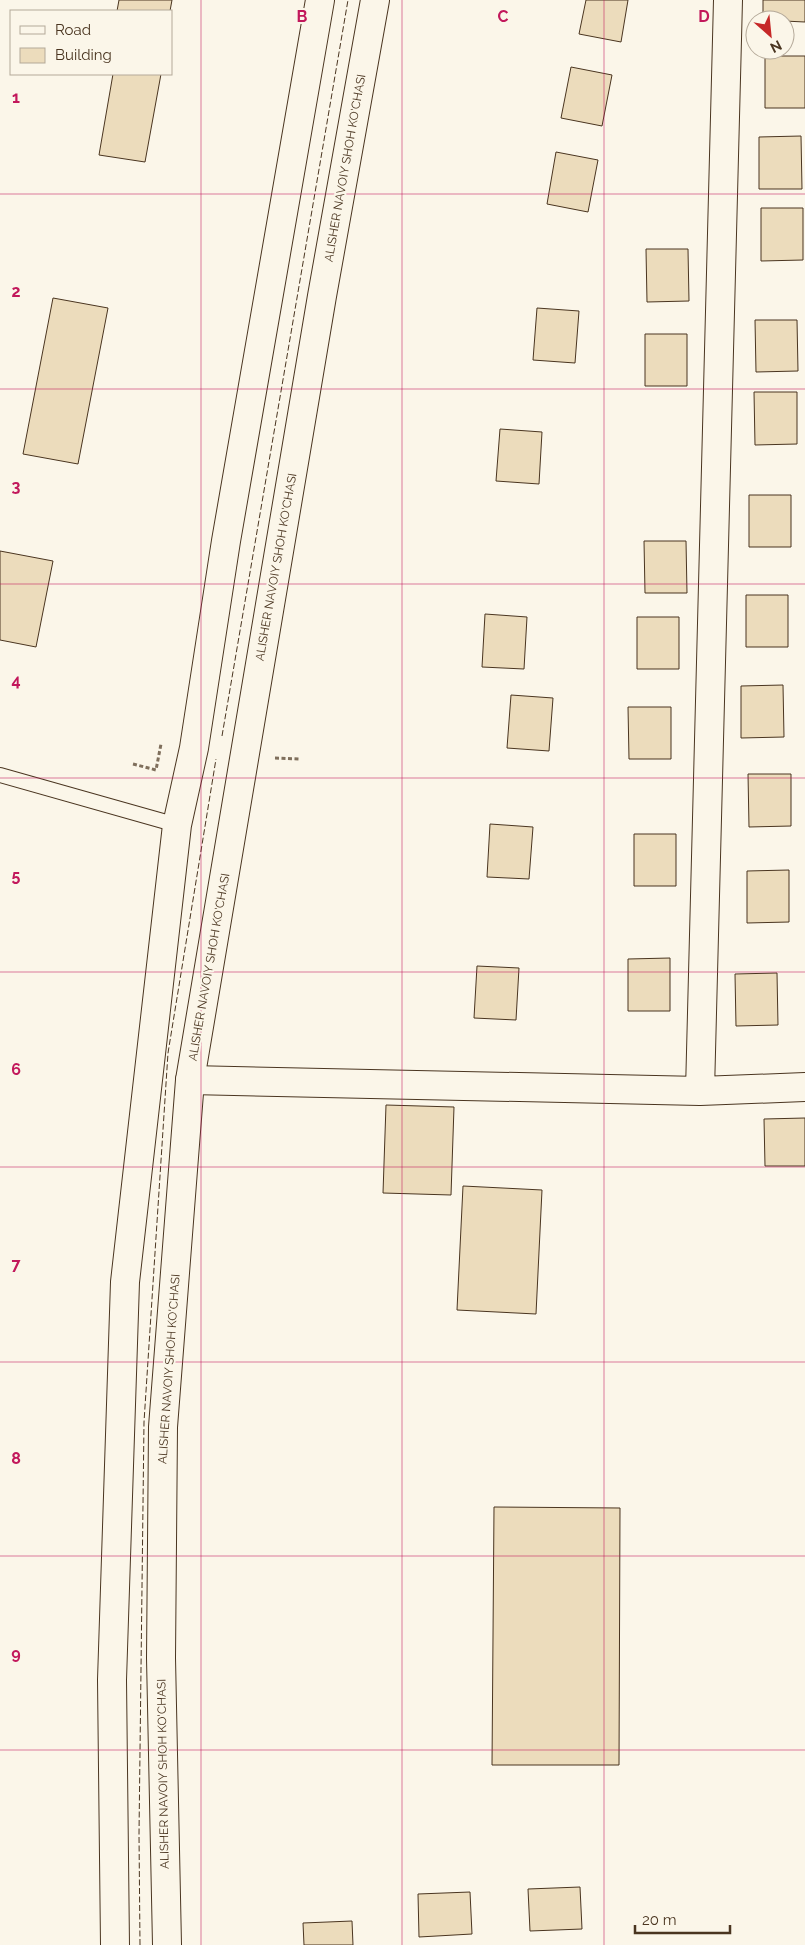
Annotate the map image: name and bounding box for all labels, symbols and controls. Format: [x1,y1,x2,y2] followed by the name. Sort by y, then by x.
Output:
[297,7,308,26] text: B
[498,7,509,26] text: C
[698,7,710,26] text: D
[10,10,172,75] legend
[745,10,795,60] north arrow
[55,21,91,39] text: Road
[768,37,784,56] text: N
[55,46,112,64] text: Building
[322,73,368,263] street label: ALISHER NAVOIY SHOH KO'CHASI
[12,88,20,107] text: 1
[11,282,21,301] text: 2
[253,472,299,662] street label: ALISHER NAVOIY SHOH KO'CHASI
[12,477,21,496] text: 3
[11,671,21,690] text: 4
[12,866,21,885] text: 5
[186,872,232,1062] street label: ALISHER NAVOIY SHOH KO'CHASI
[11,1060,21,1079] text: 6
[12,1255,21,1274] text: 7
[155,1274,183,1464] street label: ALISHER NAVOIY SHOH KO'CHASI
[11,1449,21,1468] text: 8
[11,1644,21,1663] text: 9
[154,1679,172,1869] street label: ALISHER NAVOIY SHOH KO'CHASI
[635,1902,730,1934] scale bar
[642,1911,677,1929] text: 20 m

